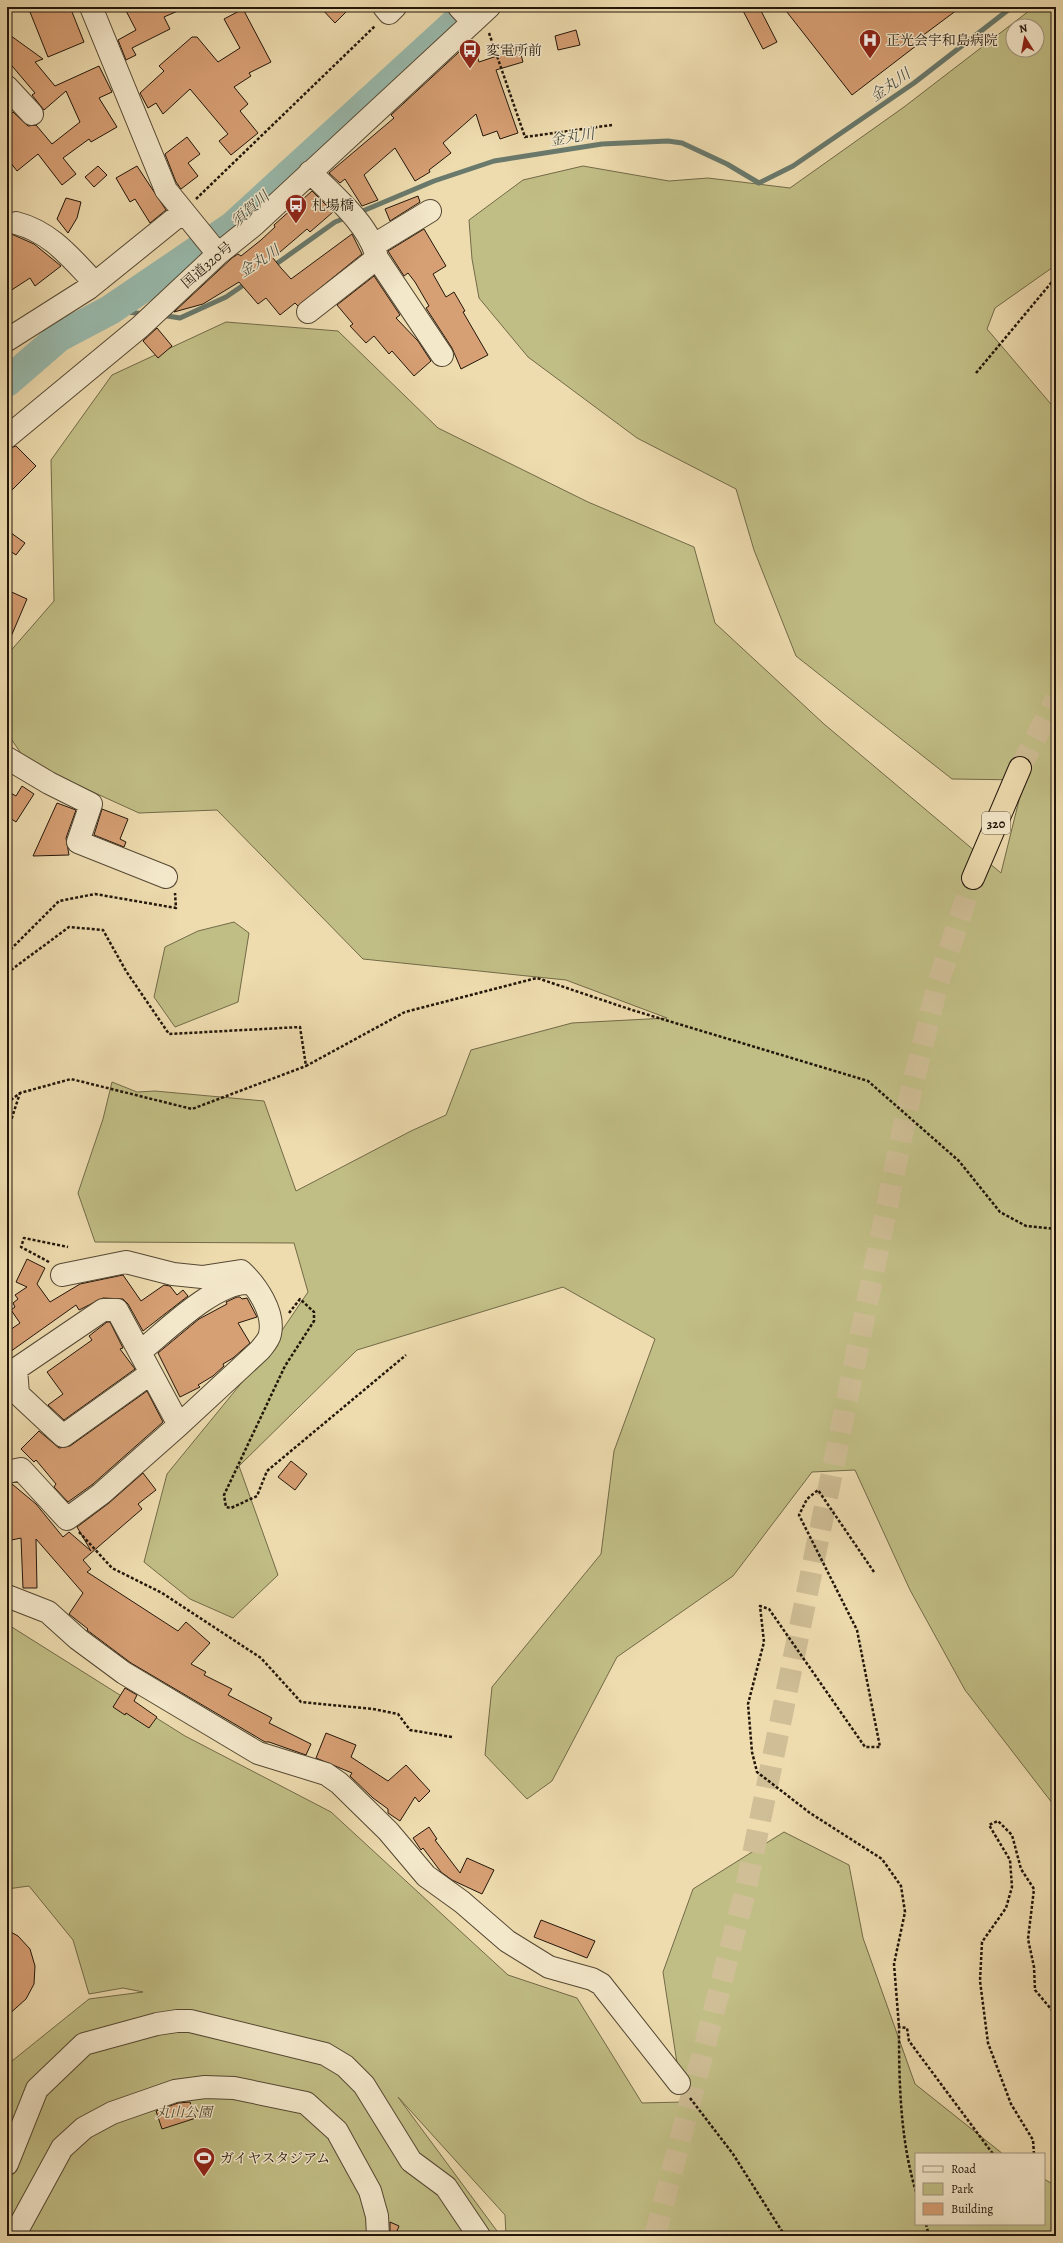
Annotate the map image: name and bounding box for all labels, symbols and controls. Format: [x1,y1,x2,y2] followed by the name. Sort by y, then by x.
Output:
[1005,18,1045,58] north arrow
[1018,21,1029,37] text: N
[857,27,883,60] hospital icon: 正光会宇和島病院
[886,31,998,50] place label: 正光会宇和島病院
[457,37,483,70] bus stop icon: 変電所前
[486,41,542,60] place label: 変電所前
[866,63,916,106] water label: 金丸川
[548,123,598,150] water label: 金丸川
[227,185,275,231] water label: 須賀川
[283,192,309,225] bus stop icon: 札場橋
[312,196,354,215] place label: 札場橋
[177,238,237,292] street label: 国道320号
[235,239,285,282] water label: 金丸川
[982,812,1010,834] road number: 320
[156,2103,214,2122] park label: 丸山公園
[191,2145,217,2178] sports icon: ガイヤスタジアム
[220,2149,330,2168] place label: ガイヤスタジアム
[915,2153,1045,2225] legend
[951,2161,977,2177] text: Road
[951,2181,974,2197] text: Park
[951,2201,993,2217] text: Building

